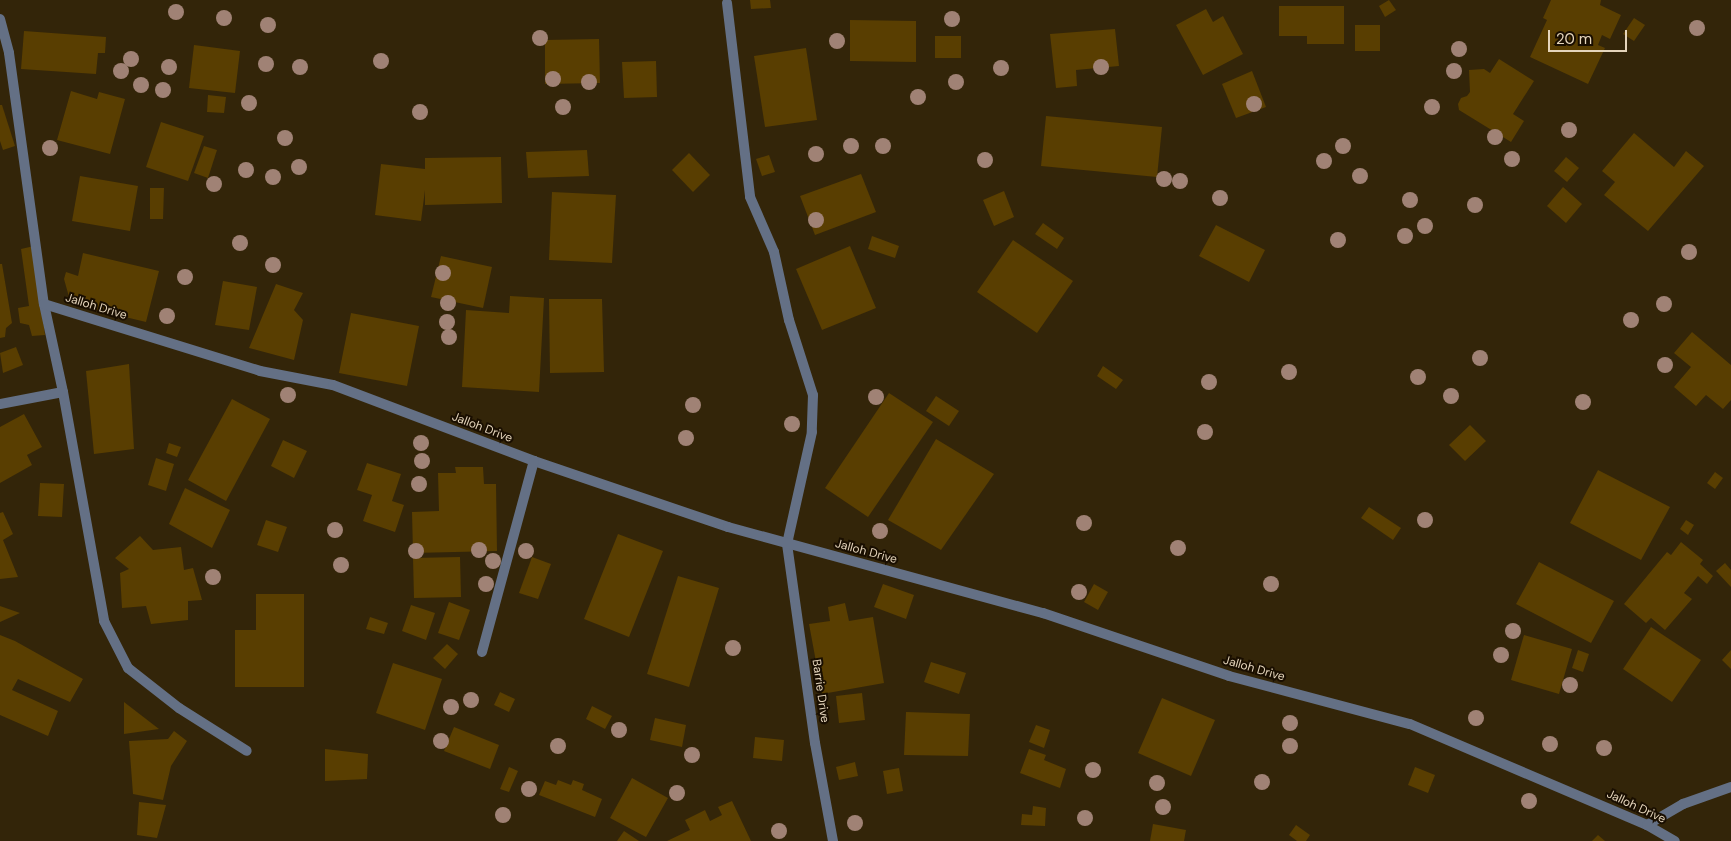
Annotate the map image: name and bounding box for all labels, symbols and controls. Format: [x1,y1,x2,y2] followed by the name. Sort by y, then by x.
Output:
[1551,20,1630,52] scale bar
[1556,29,1592,49] text: 20 m
[64,291,128,323] street label: Jalloh Drive
[450,410,514,446] street label: Jalloh Drive
[833,537,899,567] street label: Jalloh Drive
[1221,653,1287,685] street label: Jalloh Drive
[808,658,832,724] street label: Barrie Drive
[1604,787,1668,827] street label: Jalloh Drive

